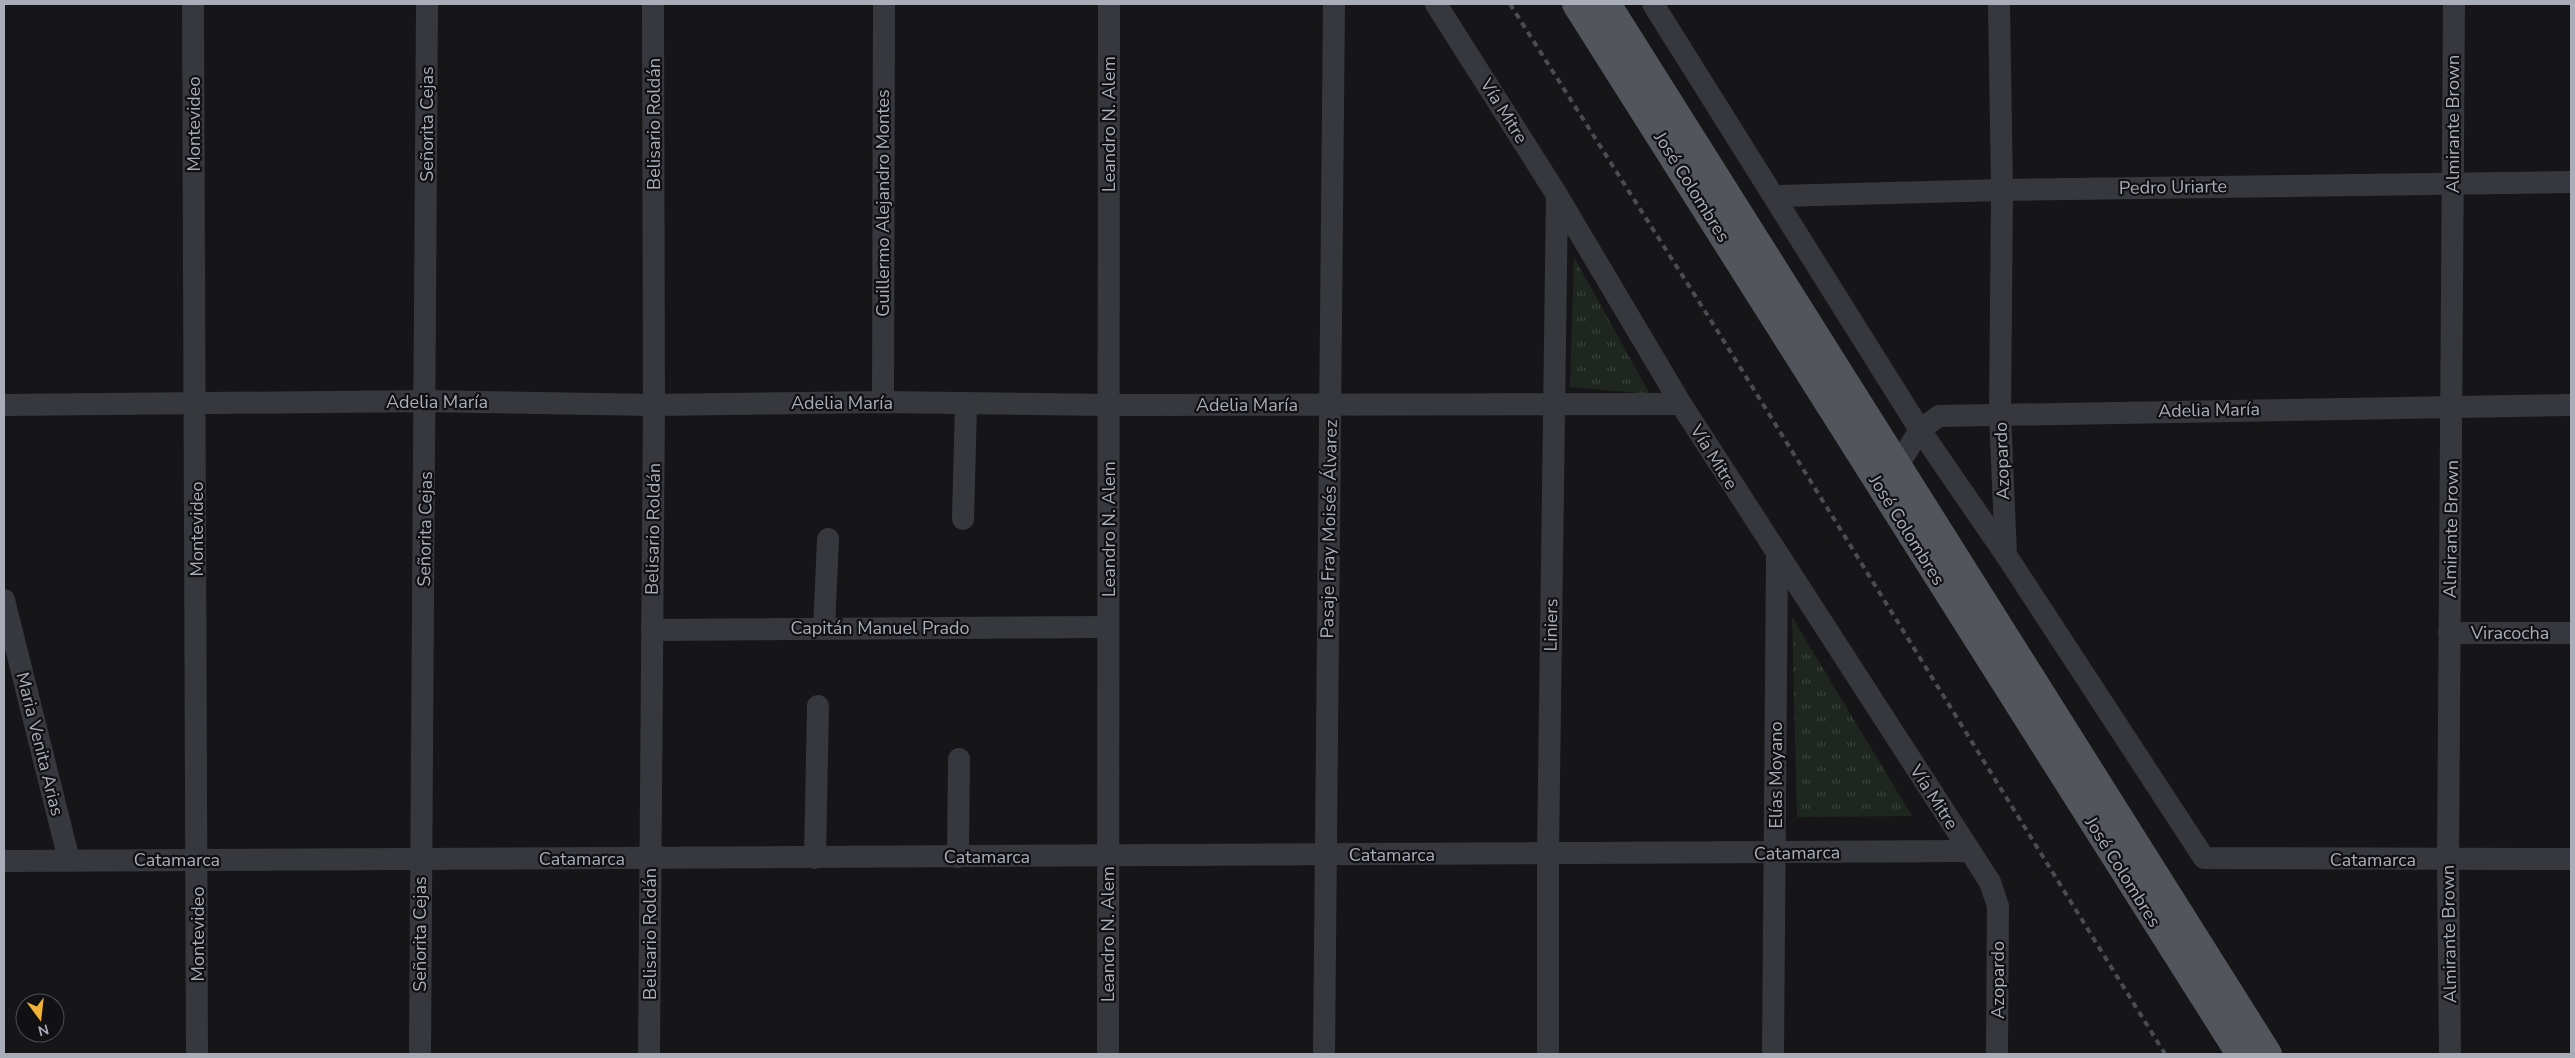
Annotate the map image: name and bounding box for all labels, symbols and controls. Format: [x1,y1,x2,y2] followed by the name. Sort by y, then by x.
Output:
[2441,55,2465,193] street label: Almirante Brown
[1097,56,1121,192] street label: Leandro N. Alem
[642,58,666,190] street label: Belisario Roldán
[415,66,439,182] street label: Señorita Cejas
[1474,73,1533,148] street label: Vía Mitre
[182,77,206,171] street label: Montevideo
[871,89,895,317] street label: Guillermo Alejandro Montes
[1648,126,1736,247] street label: José Colombres
[2119,174,2227,200] street label: Pedro Uriarte
[386,390,488,414] street label: Adelia María
[791,391,893,415] street label: Adelia María
[1196,393,1298,417] street label: Adelia María
[2158,397,2260,423] street label: Adelia María
[1315,419,1343,639] street label: Pasaje Fray Moisés Álvarez
[1684,419,1743,494] street label: Vía Mitre
[1989,422,2015,500] street label: Azopardo
[2438,460,2464,598] street label: Almirante Brown
[1097,461,1121,597] street label: Leandro N. Alem
[640,463,666,595] street label: Belisario Roldán
[1863,469,1951,590] street label: José Colombres
[412,471,438,587] street label: Señorita Cejas
[185,482,209,576] street label: Montevideo
[1539,598,1563,652] street label: Liniers
[790,616,970,640] street label: Capitán Manuel Prado
[2470,621,2549,645] street label: Viracocha
[11,670,69,818] street label: Maria Venita Arias
[1764,722,1788,828] street label: Elías Moyano
[1904,759,1964,834] street label: Vía Mitre
[2079,811,2167,932] street label: José Colombres
[1754,840,1840,866] street label: Catamarca
[1349,843,1435,867] street label: Catamarca
[944,845,1030,869] street label: Catamarca
[539,847,625,871] street label: Catamarca
[134,848,220,872] street label: Catamarca
[2330,848,2416,872] street label: Catamarca
[2436,865,2462,1003] street label: Almirante Brown
[1096,866,1120,1002] street label: Leandro N. Alem
[638,868,662,1000] street label: Belisario Roldán
[408,876,432,992] street label: Señorita Cejas
[186,887,210,981] street label: Montevideo
[1986,941,2010,1019] street label: Azopardo
[15,993,65,1043] north arrow
[36,1020,51,1041] text: N

